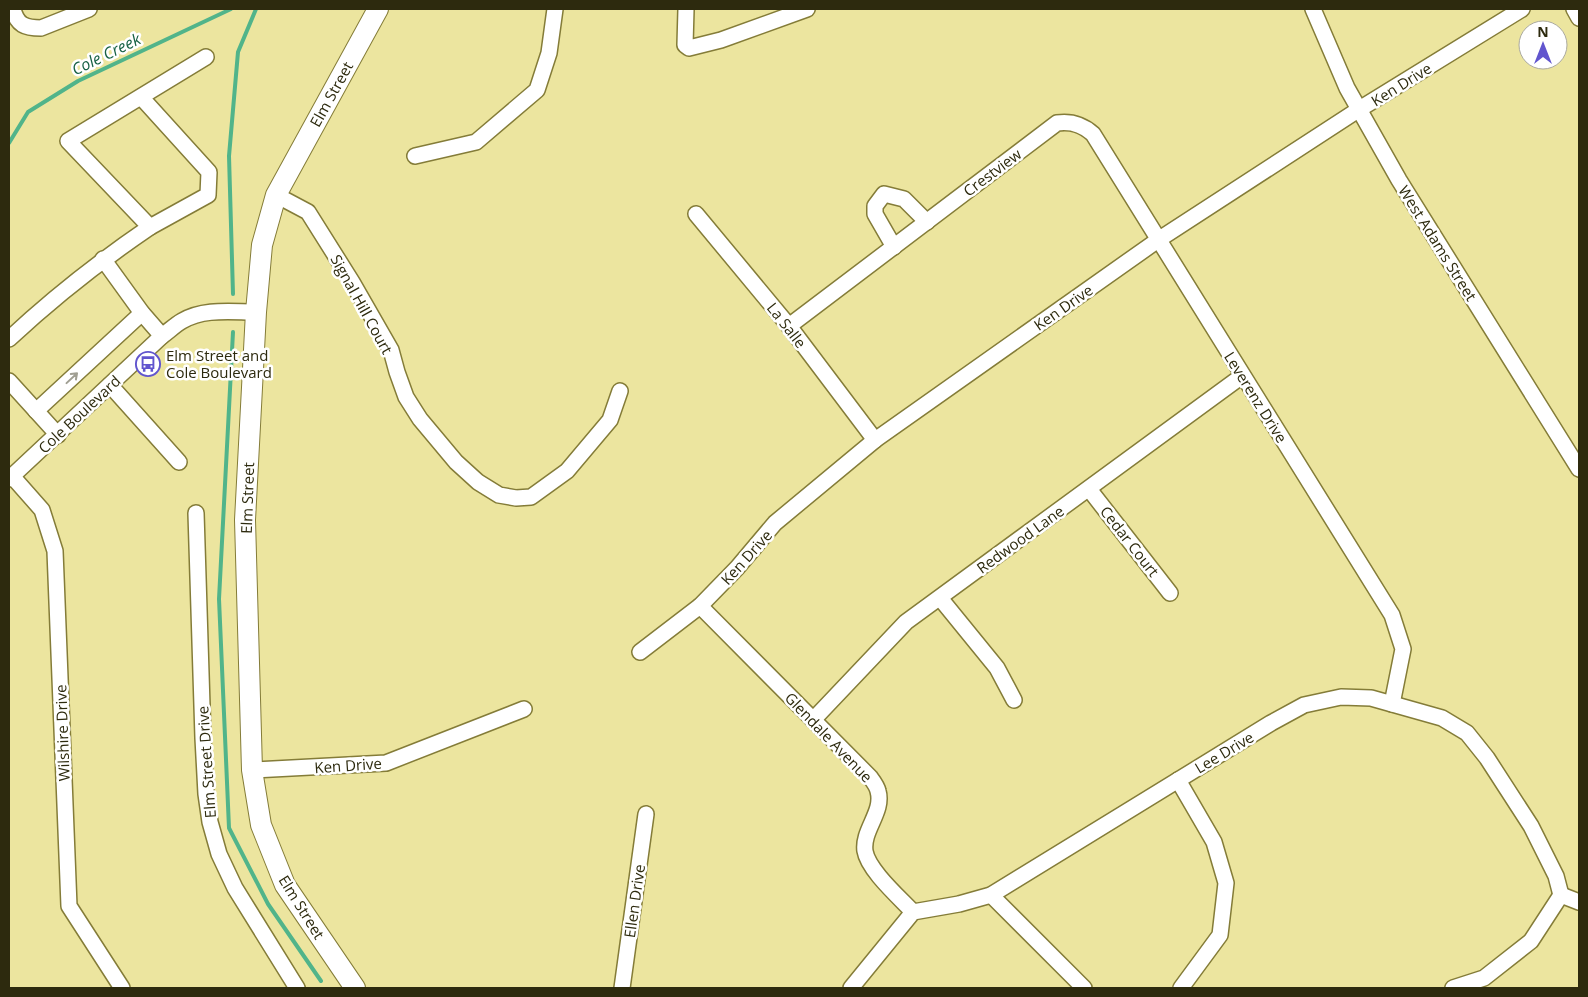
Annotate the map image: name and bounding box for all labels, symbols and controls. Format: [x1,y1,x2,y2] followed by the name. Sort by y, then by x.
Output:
[1518,20,1568,70] north arrow
[1537,22,1549,41] text: N
[68,27,145,80] water label: Cole Creek
[305,58,357,130] street label: Elm Street
[1367,58,1435,110] street label: Ken Drive
[959,143,1025,200] street label: Crestview
[1394,182,1482,304] street label: West Adams Street
[326,251,398,357] street label: Signal Hill Court
[1030,279,1096,335] street label: Ken Drive
[763,298,811,352] street label: La Salle
[166,345,272,382] place label: Elm Street and Cole Boulevard
[1220,348,1292,446] street label: Leverenz Drive
[135,351,161,377] bus stop icon: Elm Street and Cole Boulevard
[33,371,125,457] street label: Cole Boulevard
[65,372,78,384] one-way arrow
[236,462,258,534] street label: Elm Street
[972,501,1068,577] street label: Redwood Lane
[1096,502,1164,580] street label: Cedar Court
[716,525,776,589] street label: Ken Drive
[50,684,74,782] street label: Wilshire Drive
[781,688,877,786] street label: Glendale Avenue
[192,705,220,819] street label: Elm Street Drive
[1191,727,1257,777] street label: Lee Drive
[314,753,382,777] street label: Ken Drive
[619,863,649,939] street label: Ellen Drive
[274,871,330,943] street label: Elm Street

